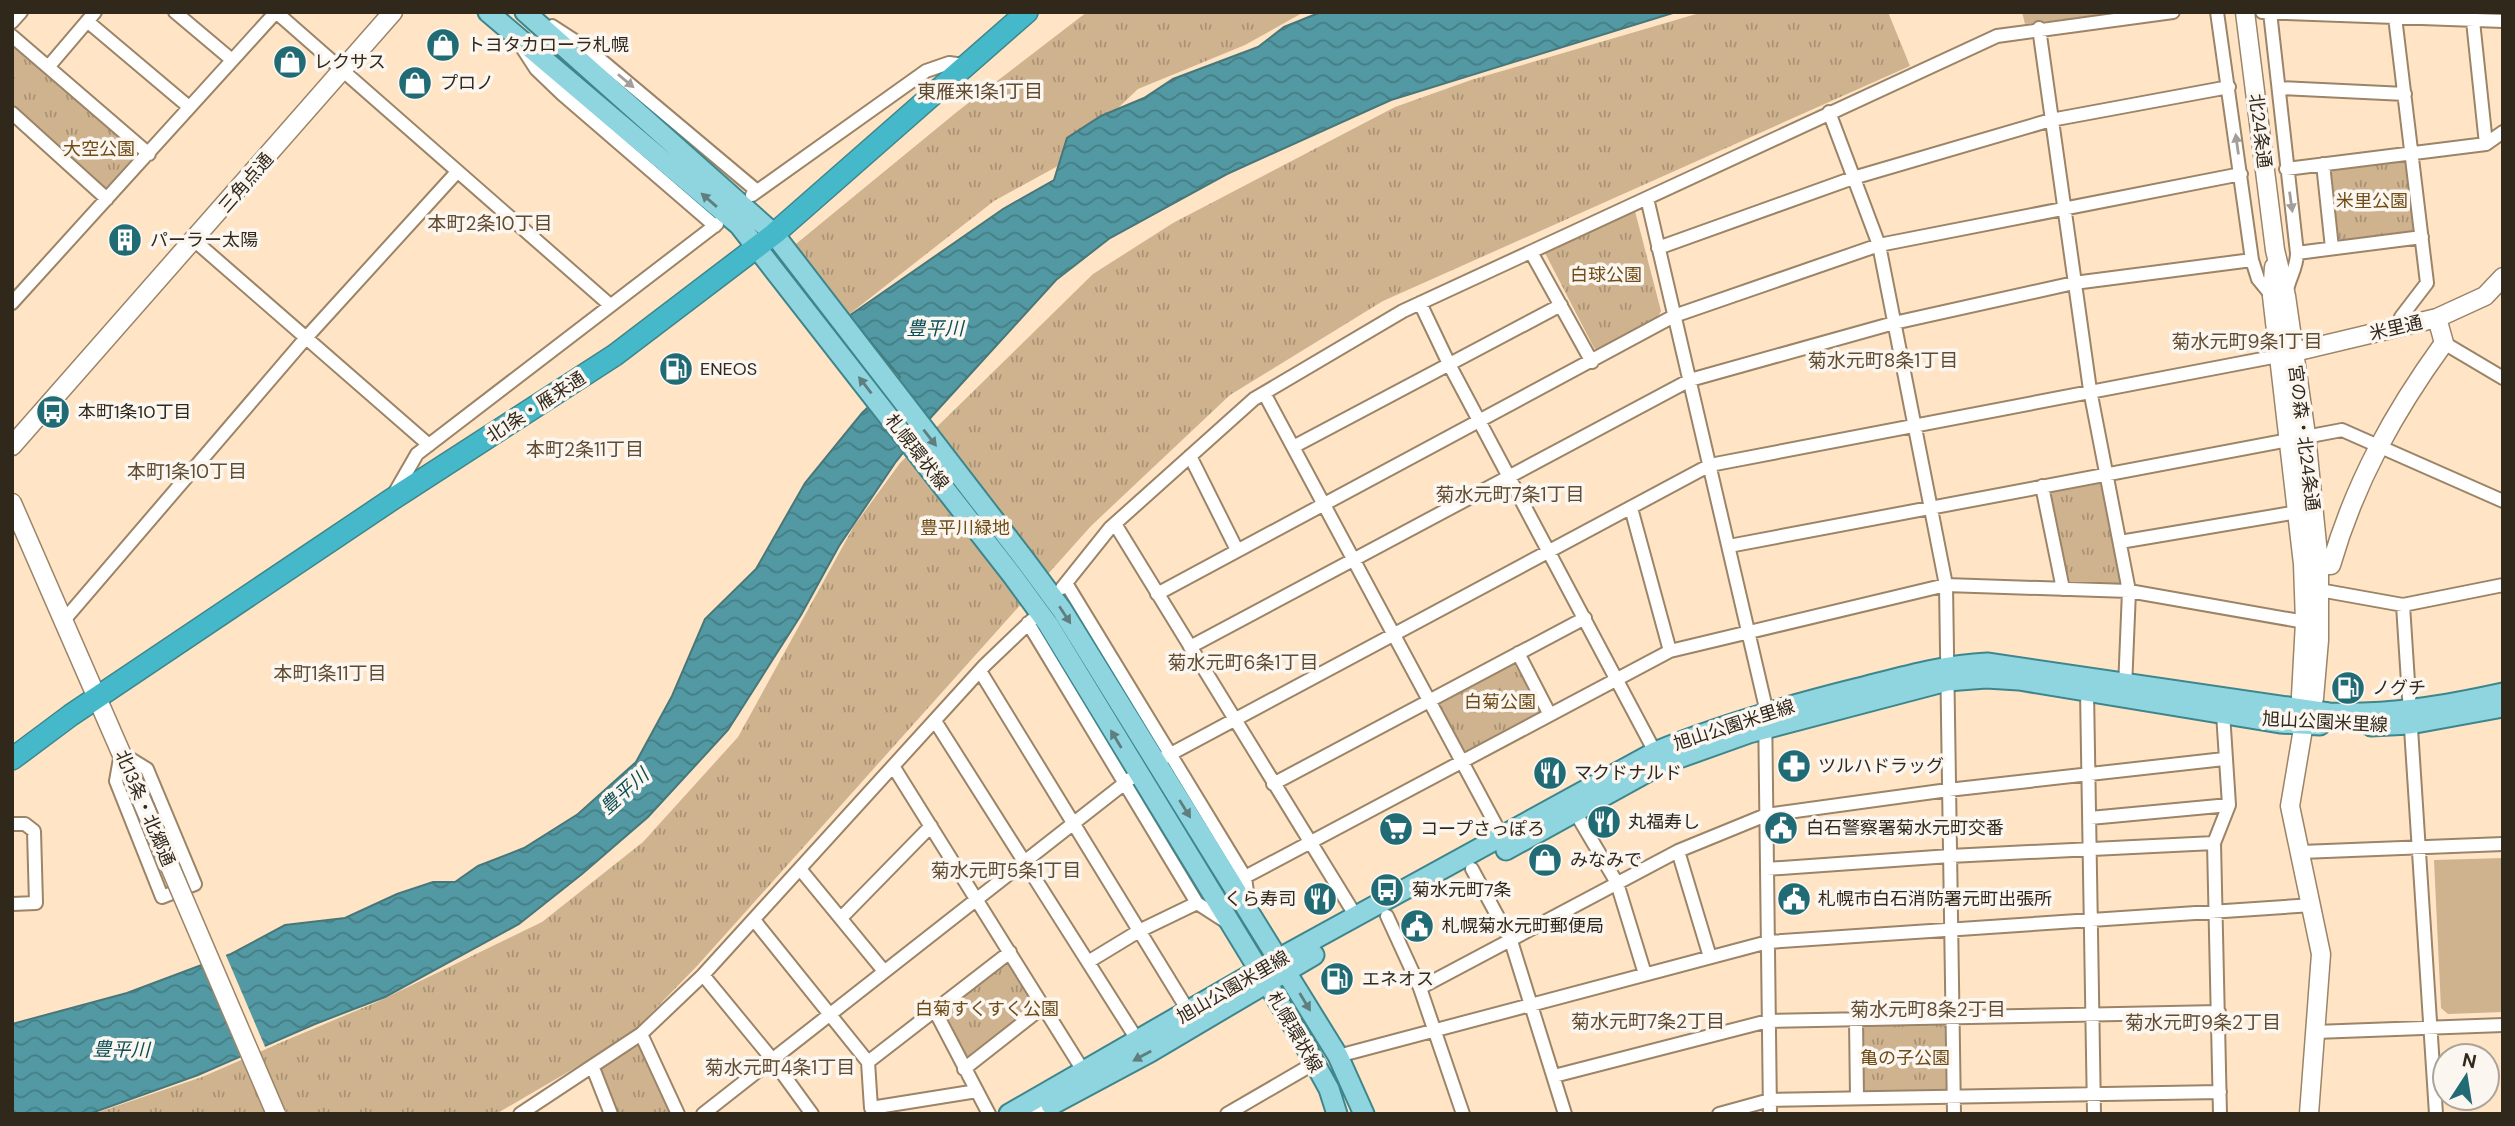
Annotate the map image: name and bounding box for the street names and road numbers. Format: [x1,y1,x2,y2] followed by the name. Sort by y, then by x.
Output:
[2244,92,2276,170] street label: 北24条通
[213,148,279,218] street label: 三角点通
[2367,310,2425,346] street label: 米里通
[2283,364,2325,512] street label: 宮の森・北24条通
[482,366,590,448] street label: 北1条・雁来通
[880,409,954,495] street label: 札幌環状線
[1670,694,1798,756] street label: 旭山公園米里線
[2261,707,2389,737] street label: 旭山公園米里線
[110,746,180,870] street label: 北13条・北郷通
[1172,945,1294,1029] street label: 旭山公園米里線
[1262,987,1328,1077] street label: 札幌環状線

